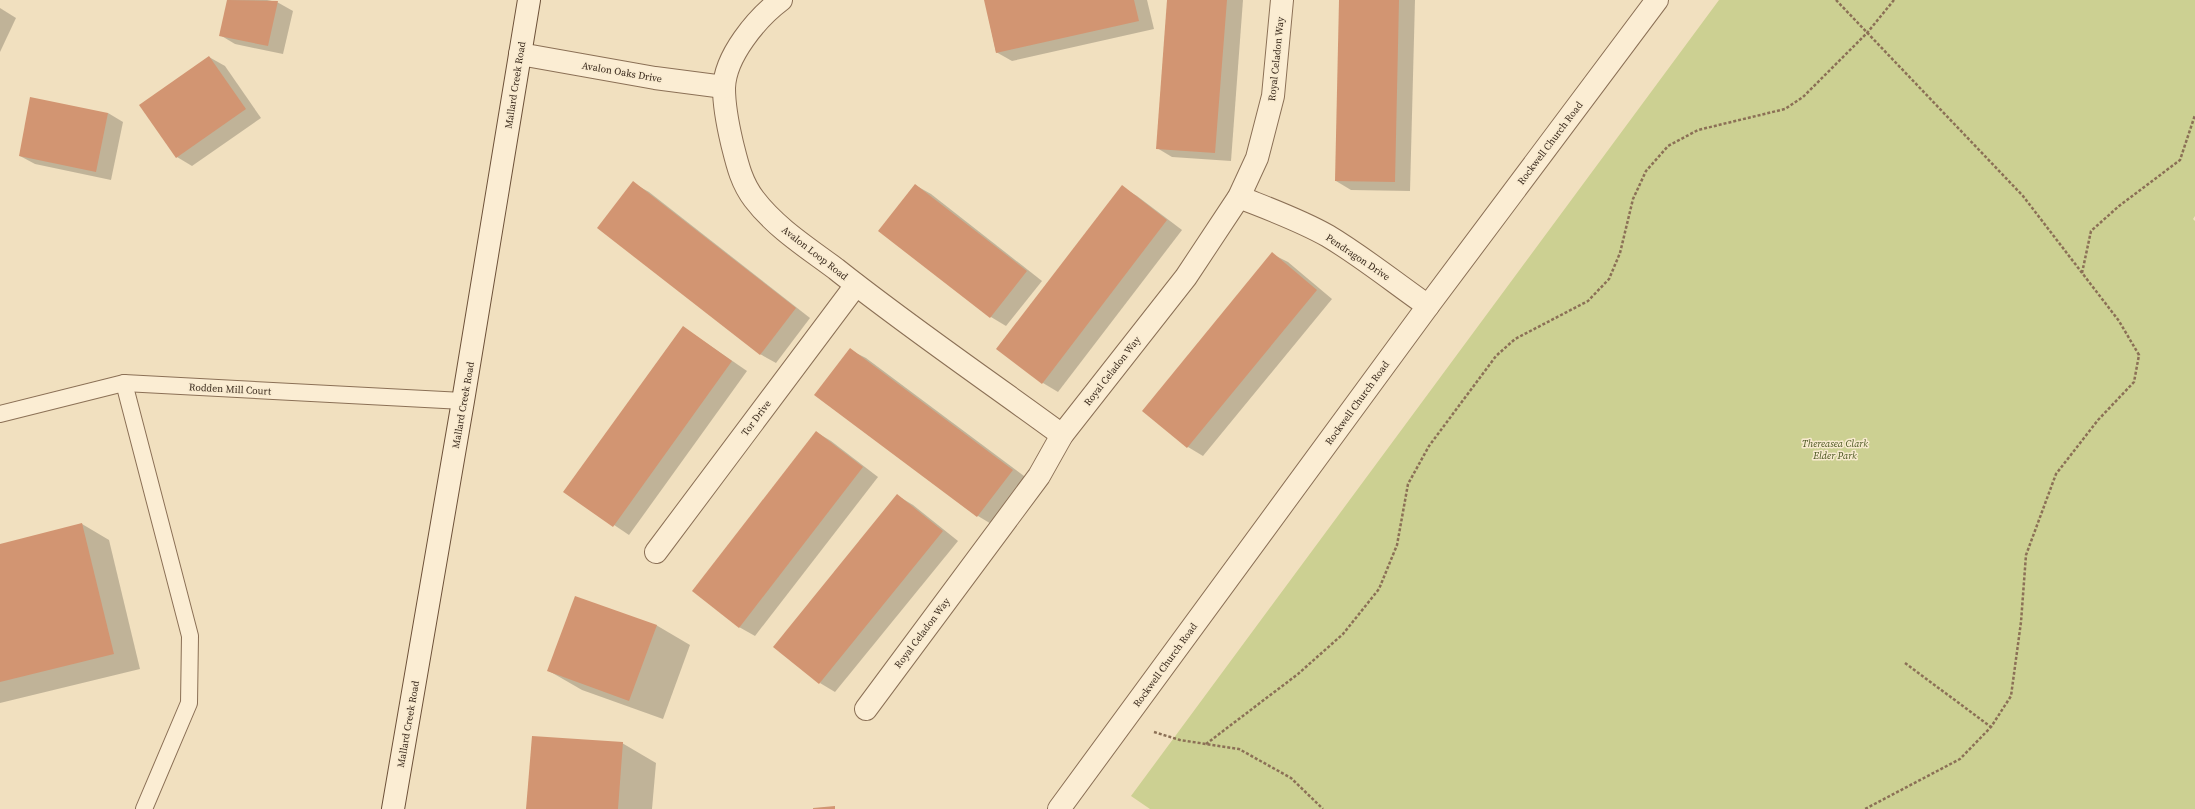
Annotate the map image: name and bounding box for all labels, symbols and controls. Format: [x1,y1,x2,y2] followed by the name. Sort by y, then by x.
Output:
[1265,15,1287,102] street label: Royal Celadon Way
[502,40,528,129] street label: Mallard Creek Road
[581,59,663,85] street label: Avalon Oaks Drive
[1514,99,1586,187] street label: Rockwell Church Road
[779,223,851,283] street label: Avalon Loop Road
[1323,231,1393,283] street label: Pendragon Drive
[1081,333,1144,408] street label: Royal Celadon Way
[1322,358,1392,448] street label: Rockwell Church Road
[449,360,477,449] street label: Mallard Creek Road
[189,380,272,398] street label: Rodden Mill Court
[738,398,774,438] street label: Tor Drive
[1802,437,1868,462] park label: Thereasea Clark Elder Park
[891,595,953,671] street label: Royal Celadon Way
[1130,620,1200,710] street label: Rockwell Church Road
[394,679,422,768] street label: Mallard Creek Road

